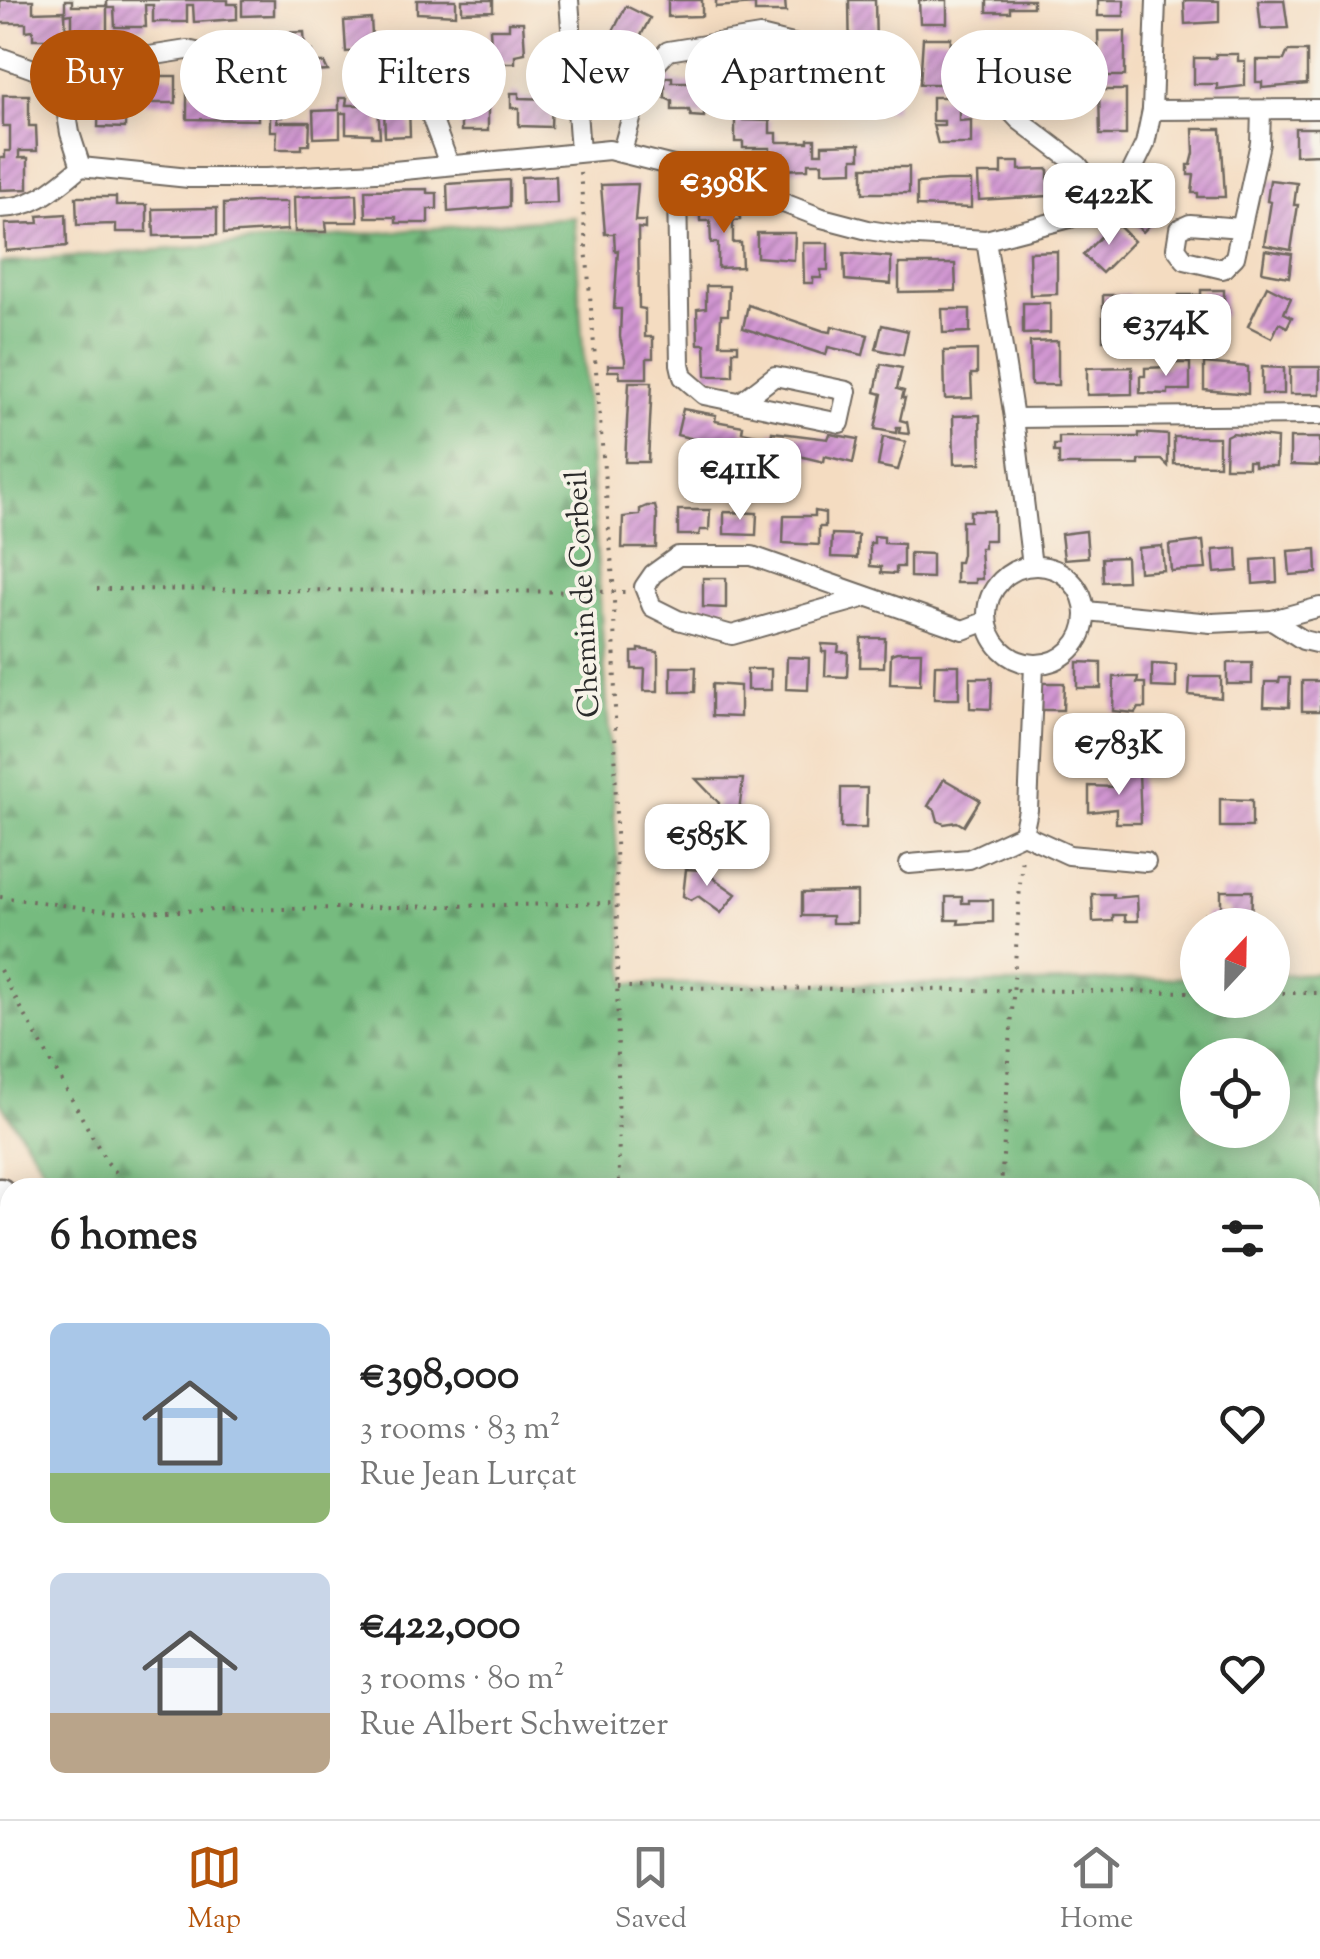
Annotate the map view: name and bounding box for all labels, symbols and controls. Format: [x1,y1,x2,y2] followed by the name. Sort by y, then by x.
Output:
[30,30,160,120] chip: Buy
[180,30,322,120] chip: Rent
[342,30,506,120] chip: Filters
[526,30,665,120] chip: New
[685,30,921,120] chip: Apartment
[941,30,1108,120] chip: House
[654,151,794,236] pin: €398K
[680,160,768,206] text: €398K
[1039,163,1179,248] pin: €422K
[1065,172,1153,218] text: €422K
[1096,294,1236,379] pin: €374K
[1123,303,1209,349] text: €374K
[670,438,810,523] pin: €411K
[700,447,780,493] text: €411K
[557,469,612,719] street label: Chemin de Corbeil
[1049,713,1189,798] pin: €783K
[1075,722,1163,768] text: €783K
[637,804,777,889] pin: €585K
[667,813,747,859] text: €585K
[1180,908,1290,1018] north arrow
[1180,908,1290,1148] map controls
[1180,1038,1290,1148] button: locate
[50,1208,197,1268] text: 6 homes
[1215,1211,1270,1266] icon: filters
[360,1347,519,1407] text: €398,000
[130,1363,250,1483] icon: home
[1215,1396,1270,1451] icon: heart
[360,1407,560,1453] text: 3 rooms · 83 m²
[360,1453,576,1499] text: Rue Jean Lurçat
[360,1597,521,1657] text: €422,000
[130,1613,250,1733] icon: home
[1215,1646,1270,1701] icon: heart
[360,1657,564,1703] text: 3 rooms · 80 m²
[360,1703,668,1749] text: Rue Albert Schweitzer
[187,1840,242,1940] tab: Map
[615,1840,687,1940] tab: Saved
[1060,1840,1133,1940] tab: Home

